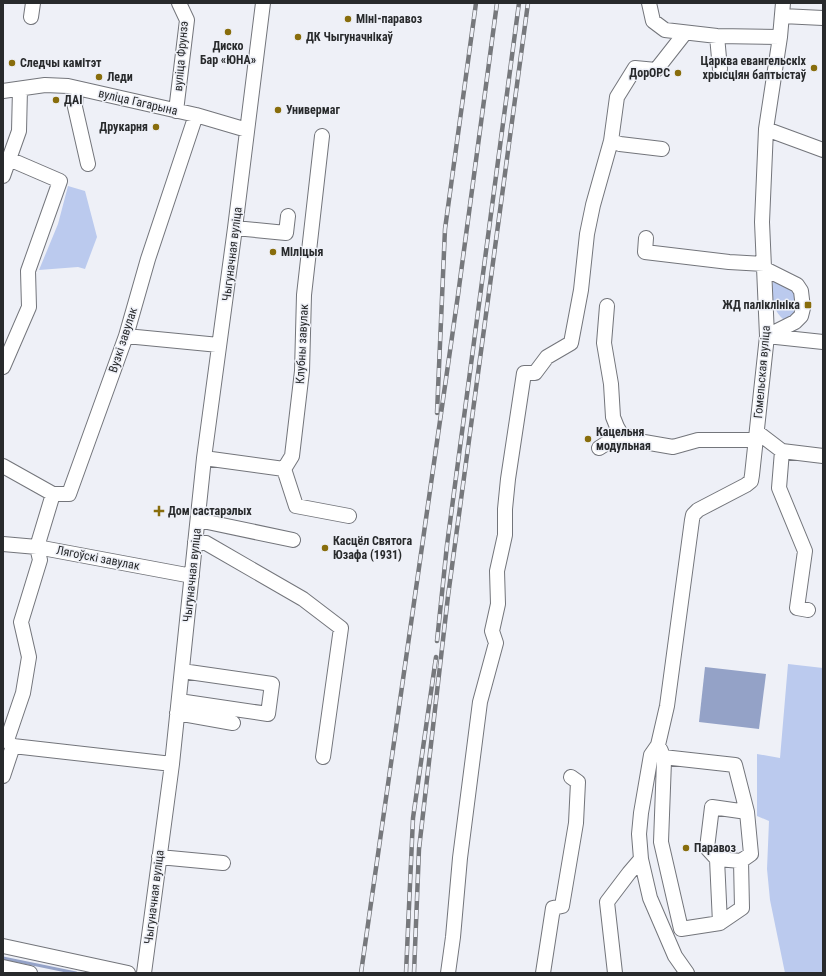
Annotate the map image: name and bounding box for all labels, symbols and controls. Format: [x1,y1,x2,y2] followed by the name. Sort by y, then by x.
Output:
[356,12,423,26] place label: Міні-паравоз
[343,14,353,24] marker: Міні-паравоз
[171,20,191,92] street label: вуліца Фрунзэ
[223,27,233,37] marker: Диско Бар «ЮНА»
[306,30,393,44] place label: ДК Чыгуначнікаў
[293,32,303,42] marker: ДК Чыгуначнікаў
[200,39,256,67] place label: Диско Бар «ЮНА»
[701,54,807,82] place label: Царква евангельскіх хрысціян баптыстаў
[20,56,102,70] place label: Следчы камітэт
[7,58,17,68] marker: Следчы камітэт
[809,63,819,73] marker: Царква евангельскіх хрысціян баптыстаў
[629,66,670,80] place label: ДорОРС
[673,68,683,78] marker: ДорОРС
[107,70,133,84] place label: Леди
[94,72,104,82] marker: Леди
[97,86,179,118] street label: вуліца Гагарына
[64,93,82,107] place label: ДАІ
[51,95,61,105] marker: ДАІ
[286,103,340,117] place label: Универмаг
[273,105,283,115] marker: Универмаг
[99,120,148,134] place label: Друкарня
[151,122,161,132] marker: Друкарня
[219,206,245,302] street label: Чыгуначная вуліца
[281,245,323,259] place label: Міліцыя
[268,247,278,257] marker: Міліцыя
[722,298,800,312] place label: ЖД паліклініка
[803,300,813,310] marker: ЖД паліклініка
[293,303,311,384] street label: Клубны завулак
[106,305,140,374] street label: Вузкі завулак
[751,325,773,419] street label: Гомельская вуліца
[596,425,651,453] place label: Кацельня модульная
[583,434,593,444] marker: Кацельня модульная
[168,504,252,518] place label: Дом састарэлых
[153,505,165,517] marker: Дом састарэлых
[180,527,204,623] street label: Чыгуначная вуліца
[333,534,412,562] place label: Касцёл Святога Юзафа (1931)
[55,543,141,573] street label: Лягоўскі завулак
[320,543,330,553] marker: Касцёл Святога Юзафа (1931)
[694,841,737,855] place label: Паравоз
[681,843,691,853] marker: Паравоз
[141,849,167,945] street label: Чыгуначная вуліца

